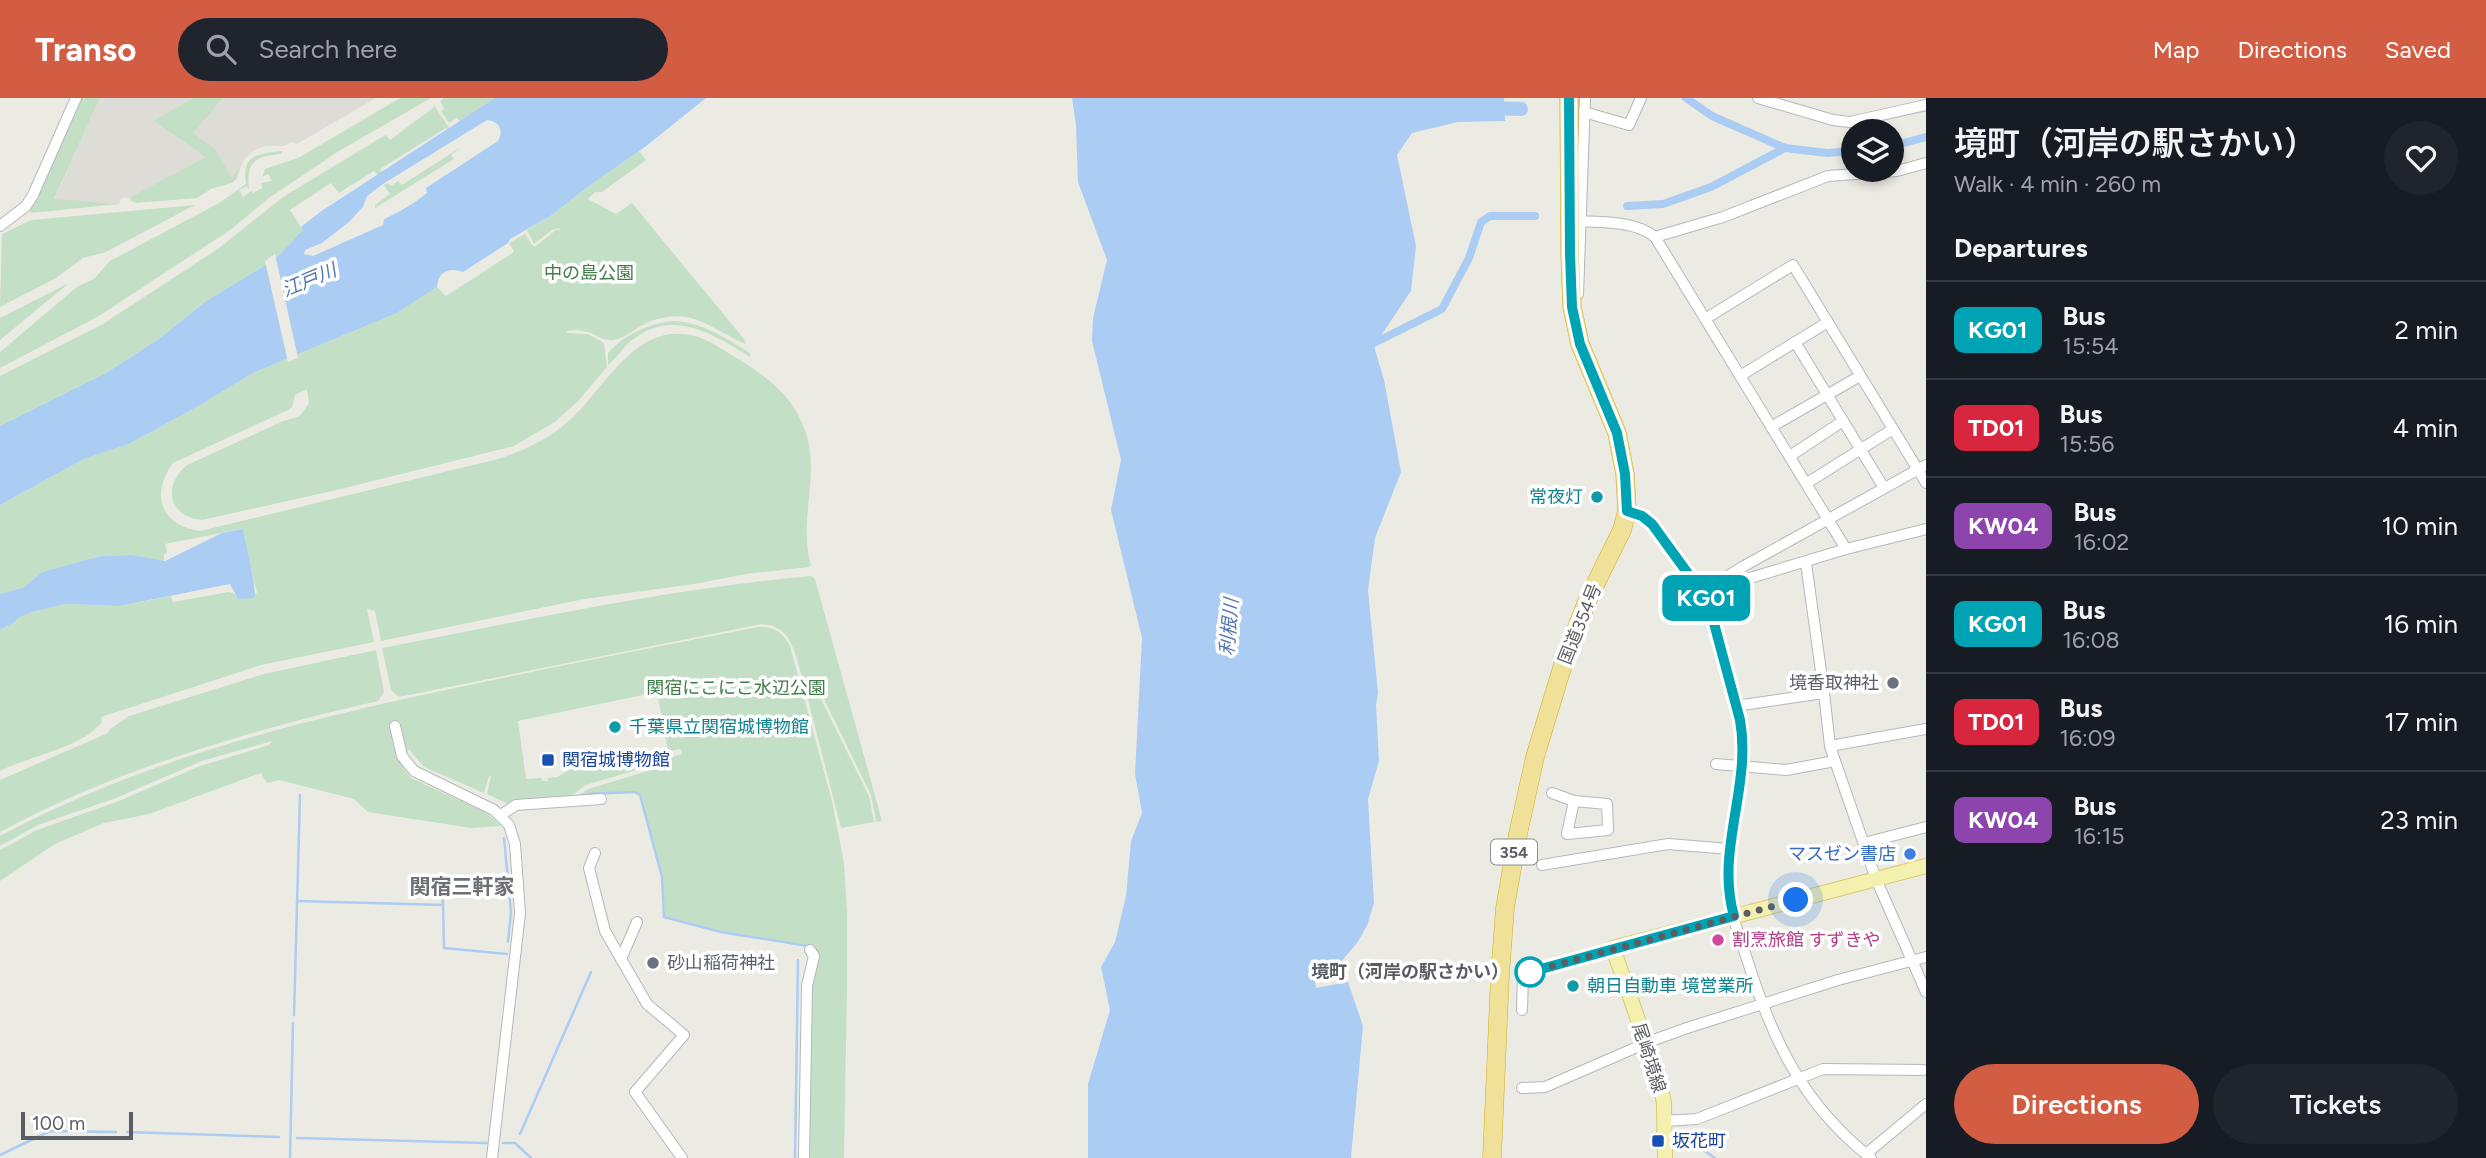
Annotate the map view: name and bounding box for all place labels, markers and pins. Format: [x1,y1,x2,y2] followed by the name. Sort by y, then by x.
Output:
[1529,486,1583,508] place label: 常夜灯
[1589,489,1605,505] marker: 常夜灯
[1789,672,1879,694] place label: 境香取神社
[1885,675,1901,691] marker: 境香取神社
[629,716,809,738] place label: 千葉県立関宿城博物館
[607,719,623,735] marker: 千葉県立関宿城博物館
[562,749,670,771] place label: 関宿城博物館
[540,752,556,768] marker: 関宿城博物館
[1788,843,1896,865] place label: マスゼン書店
[1902,846,1918,862] marker: マスゼン書店
[1732,929,1880,951] place label: 割烹旅館 すずきや
[1710,932,1726,948] marker: 割烹旅館 すずきや
[667,952,775,974] place label: 砂山稲荷神社
[645,955,661,971] marker: 砂山稲荷神社
[1515,957,1545,987] marker: 境町（河岸の駅さかい）
[1311,961,1509,983] place label: 境町（河岸の駅さかい）
[1587,975,1753,997] place label: 朝日自動車 境営業所
[1565,978,1581,994] marker: 朝日自動車 境営業所
[1672,1130,1726,1152] place label: 坂花町
[1650,1133,1666,1149] marker: 坂花町

